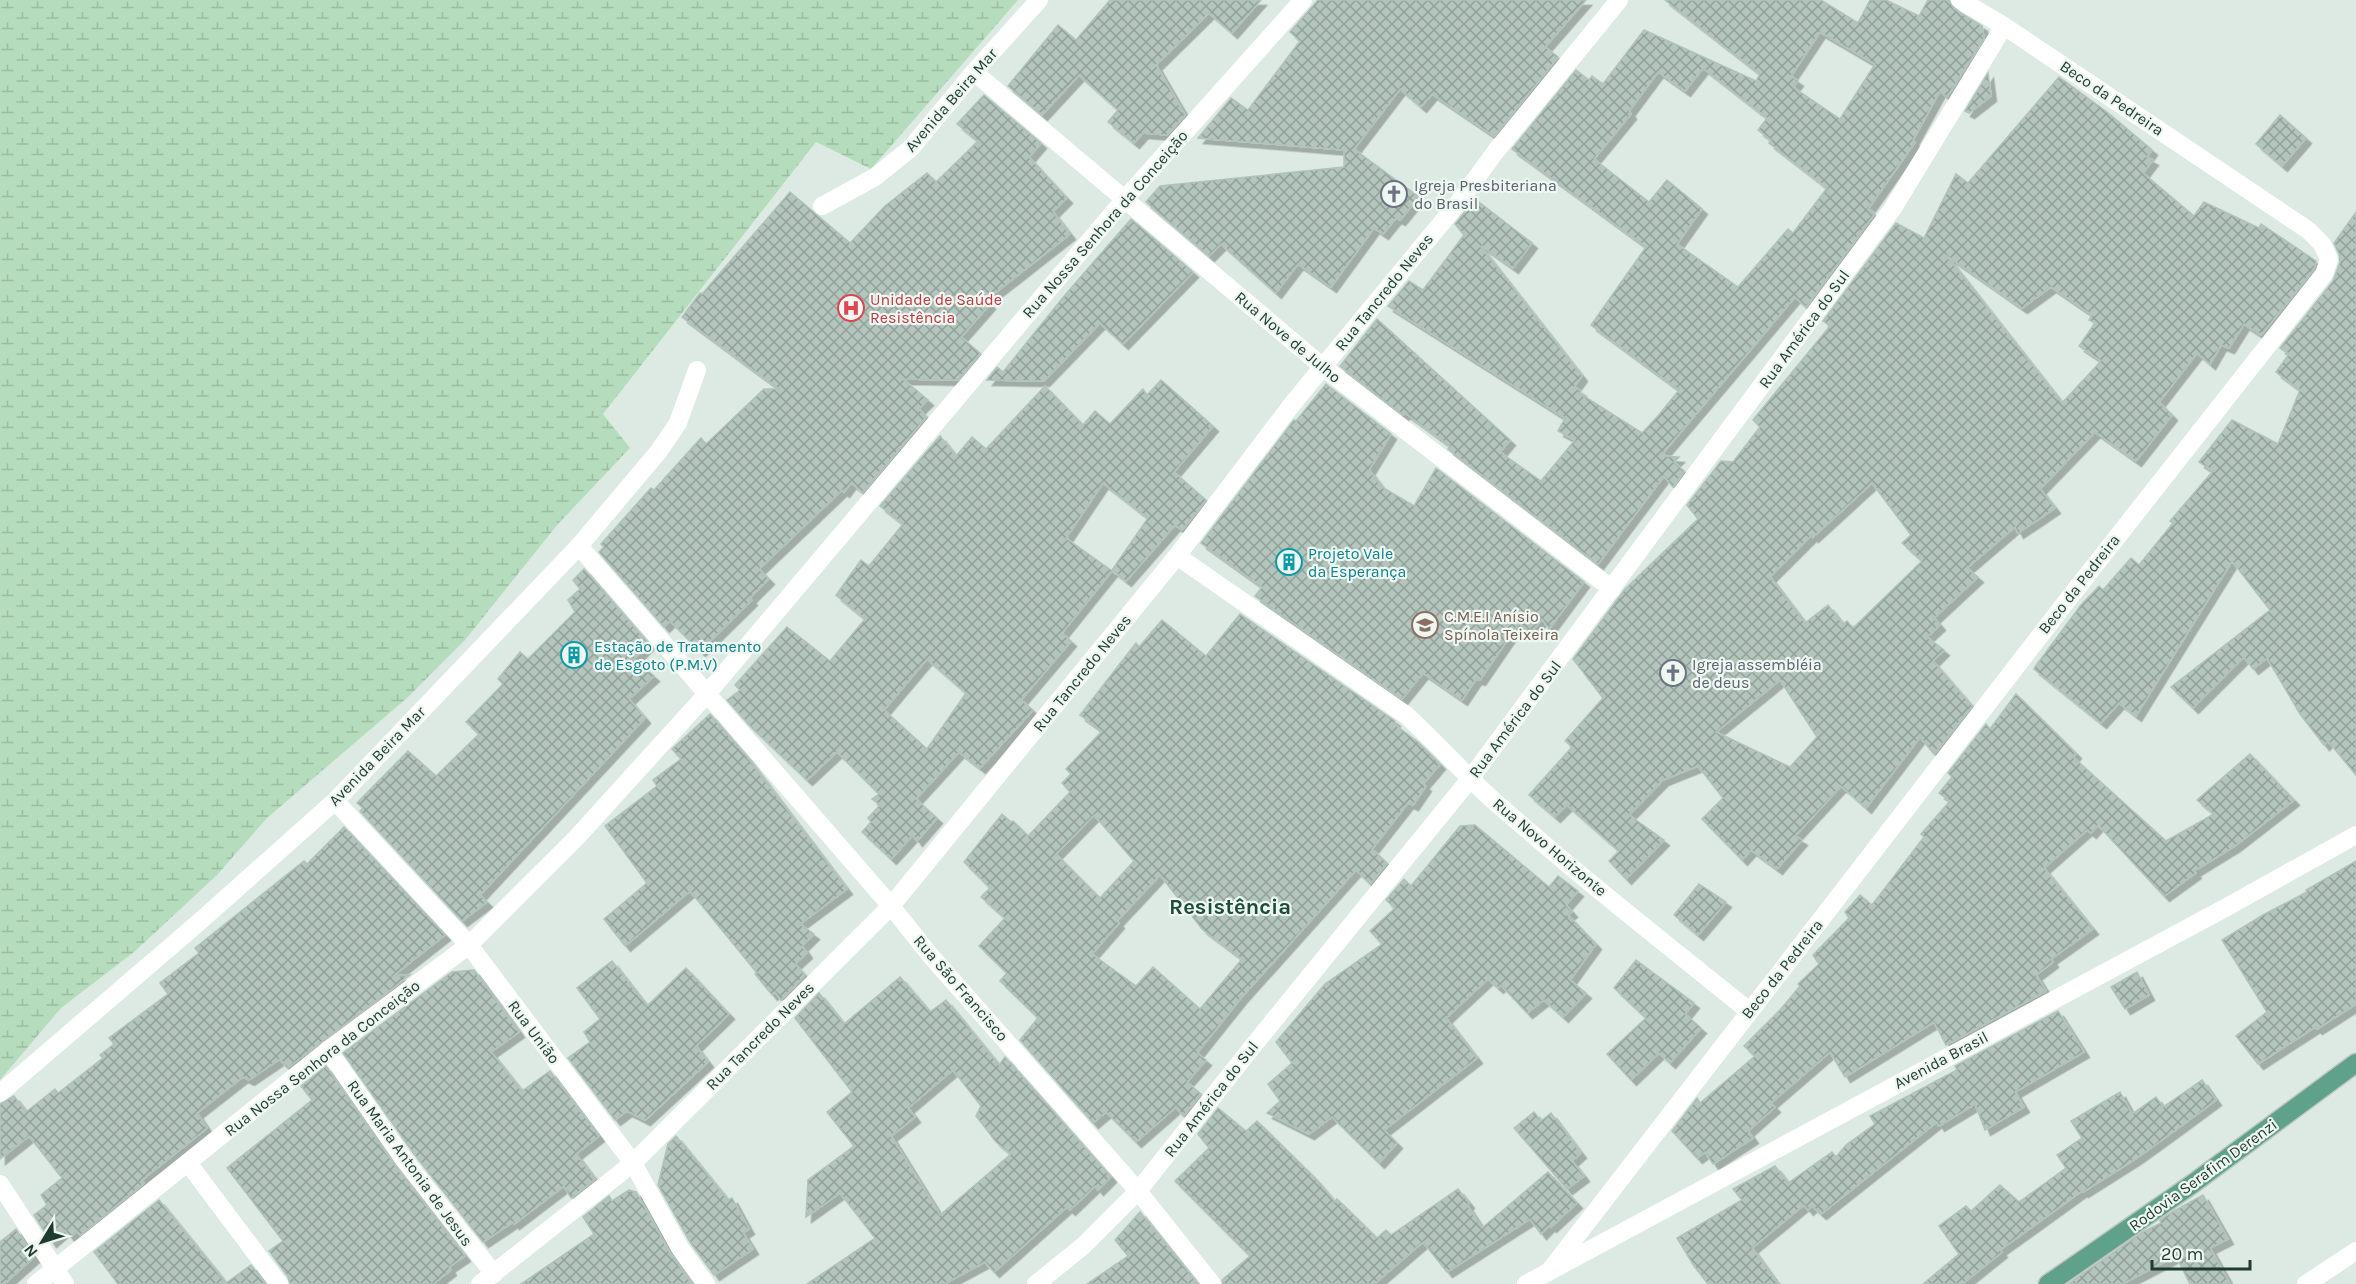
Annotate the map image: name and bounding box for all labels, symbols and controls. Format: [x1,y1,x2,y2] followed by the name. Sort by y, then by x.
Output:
[901,44,1001,156] street label: Avenida Beira Mar
[2057,56,2167,140] street label: Beco da Pedreira
[1018,126,1192,322] street label: Rua Nossa Senhora da Conceição
[1414,176,1557,213] place label: Igreja Presbiteriana do Brasil
[1379,179,1409,209] church icon: Igreja Presbiteriana do Brasil
[1331,230,1437,354] street label: Rua Tancredo Neves
[1755,266,1853,392] street label: Rua América do Sul
[1231,287,1345,387] street label: Rua Nove de Julho
[870,290,1002,327] place label: Unidade de Saúde Resistência
[836,293,866,323] hospital icon: Unidade de Saúde Resistência
[2034,530,2124,638] street label: Beco da Pedreira
[1308,544,1406,581] place label: Projeto Vale da Esperança
[1274,547,1304,577] building icon: Projeto Vale da Esperança
[1444,607,1559,644] place label: C.M.E.I Anísio Spínola Teixeira
[1410,610,1440,640] school or university icon: C.M.E.I Anísio Spínola Teixeira
[1029,611,1135,735] street label: Rua Tancredo Neves
[594,637,761,674] place label: Estação de Tratamento de Esgoto (P.M.V)
[559,640,589,670] building icon: Estação de Tratamento de Esgoto (P.M.V)
[1692,655,1822,692] place label: Igreja assembléia de deus
[1465,657,1565,781] street label: Rua América do Sul
[1658,658,1688,688] church icon: Igreja assembléia de deus
[325,702,430,810] street label: Avenida Beira Mar
[1489,794,1611,900] street label: Rua Novo Horizonte
[1169,894,1291,920] district label: Resistência
[1737,915,1827,1023] street label: Beco da Pedreira
[910,931,1012,1045] street label: Rua São Francisco
[220,976,424,1140] street label: Rua Nossa Senhora da Conceição
[702,978,818,1094] street label: Rua Tancredo Neves
[504,997,564,1067] street label: Rua União
[1891,1027,1991,1093] street label: Avenida Brasil
[1160,1037,1262,1161] street label: Rua América do Sul
[343,1076,477,1250] street label: Rua Maria Antonia de Jesus
[2125,1115,2281,1235] street label: Rodovia Serafim Derenzi
[12,1212,72,1272] north arrow
[2152,1233,2250,1271] scale bar
[20,1241,42,1261] text: N
[2161,1243,2203,1265] text: 20 m

